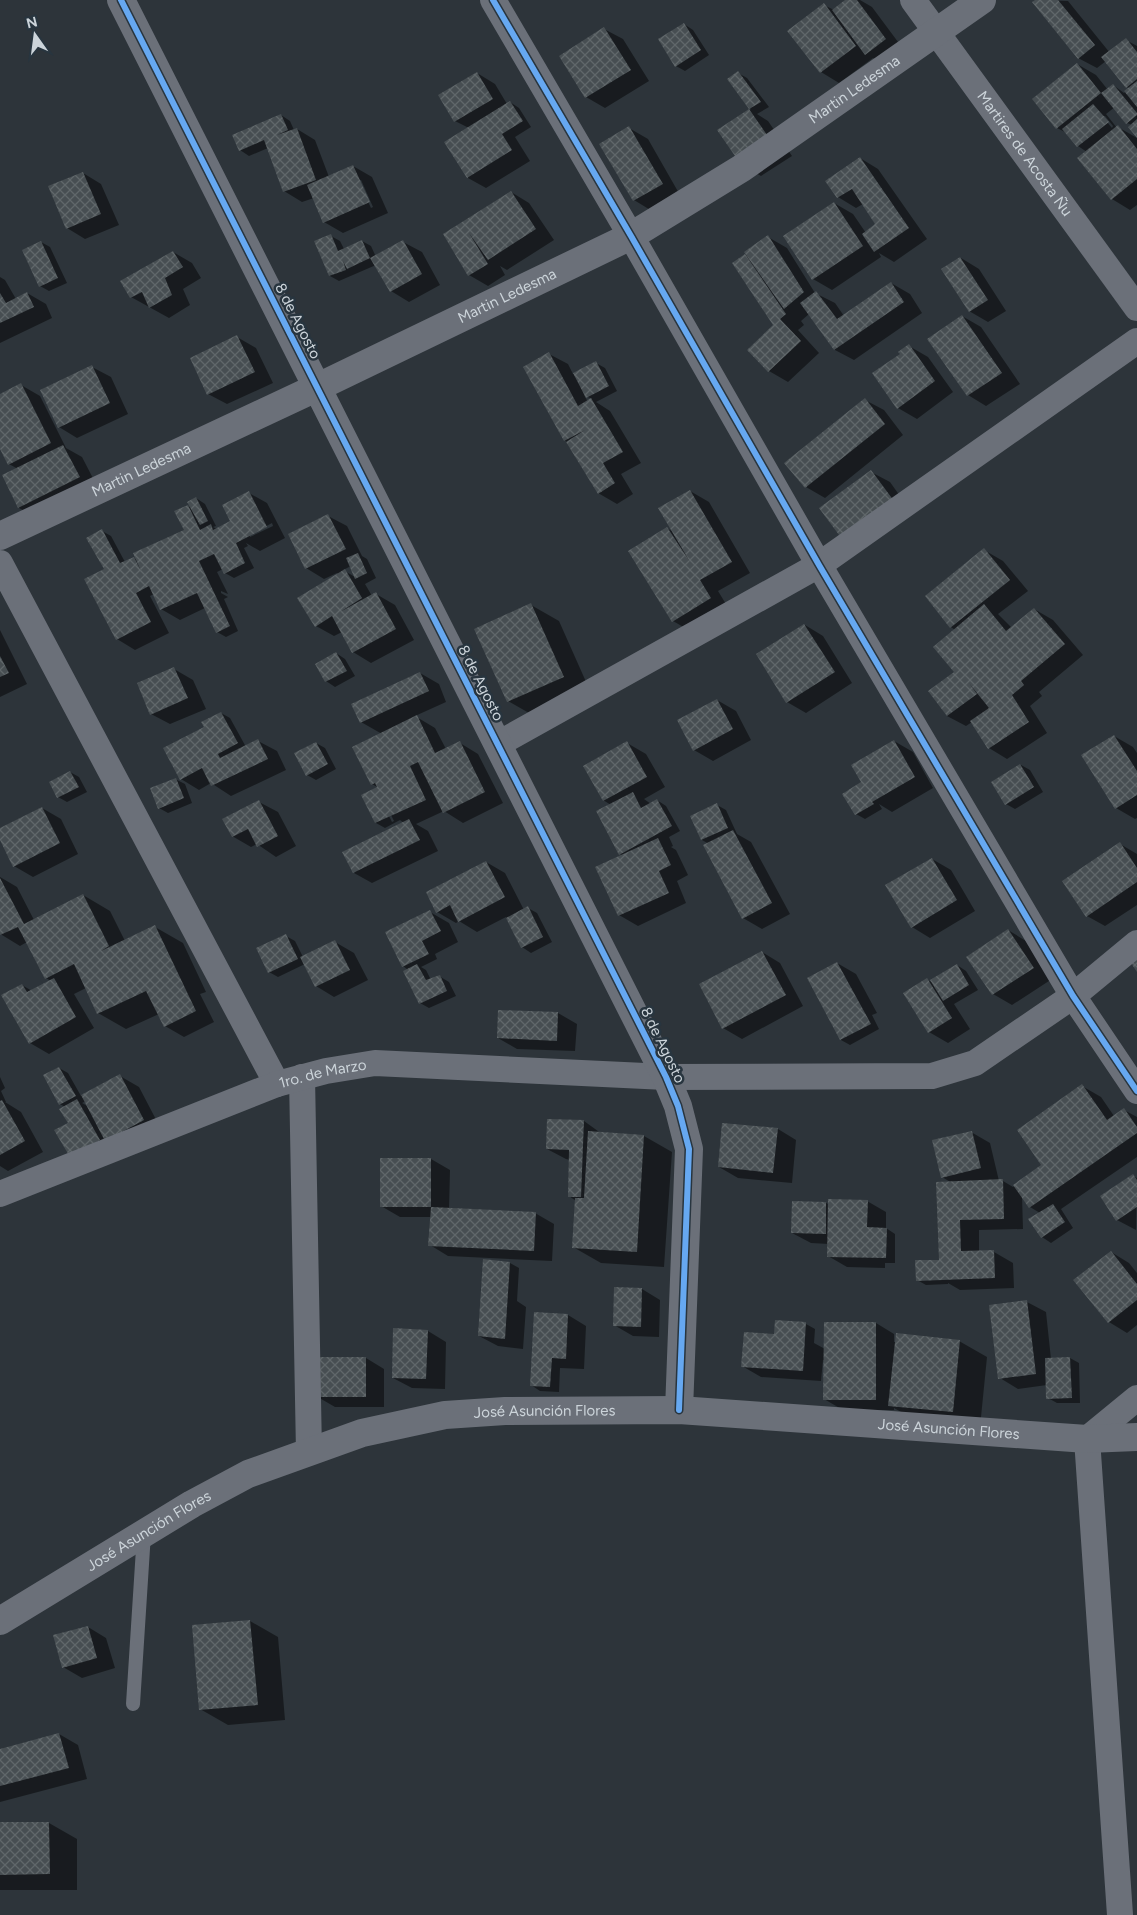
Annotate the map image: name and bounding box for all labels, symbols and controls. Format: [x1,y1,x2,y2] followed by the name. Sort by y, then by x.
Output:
[10,10,60,60] north arrow
[25,13,39,32] text: N
[805,51,903,127] street label: Martin Ledesma
[973,88,1076,220] street label: Martires de Acosta Ñu
[455,264,559,327] street label: Martin Ledesma
[271,280,325,362] street label: 8 de Agosto
[89,439,194,501] street label: Martin Ledesma
[454,642,508,724] street label: 8 de Agosto
[637,1004,689,1086] street label: 8 de Agosto
[277,1055,368,1092] street label: 1ro. de Marzo
[473,1401,616,1422] street label: José Asunción Flores
[877,1415,1020,1443] street label: José Asunción Flores
[83,1487,214,1575] street label: José Asunción Flores

